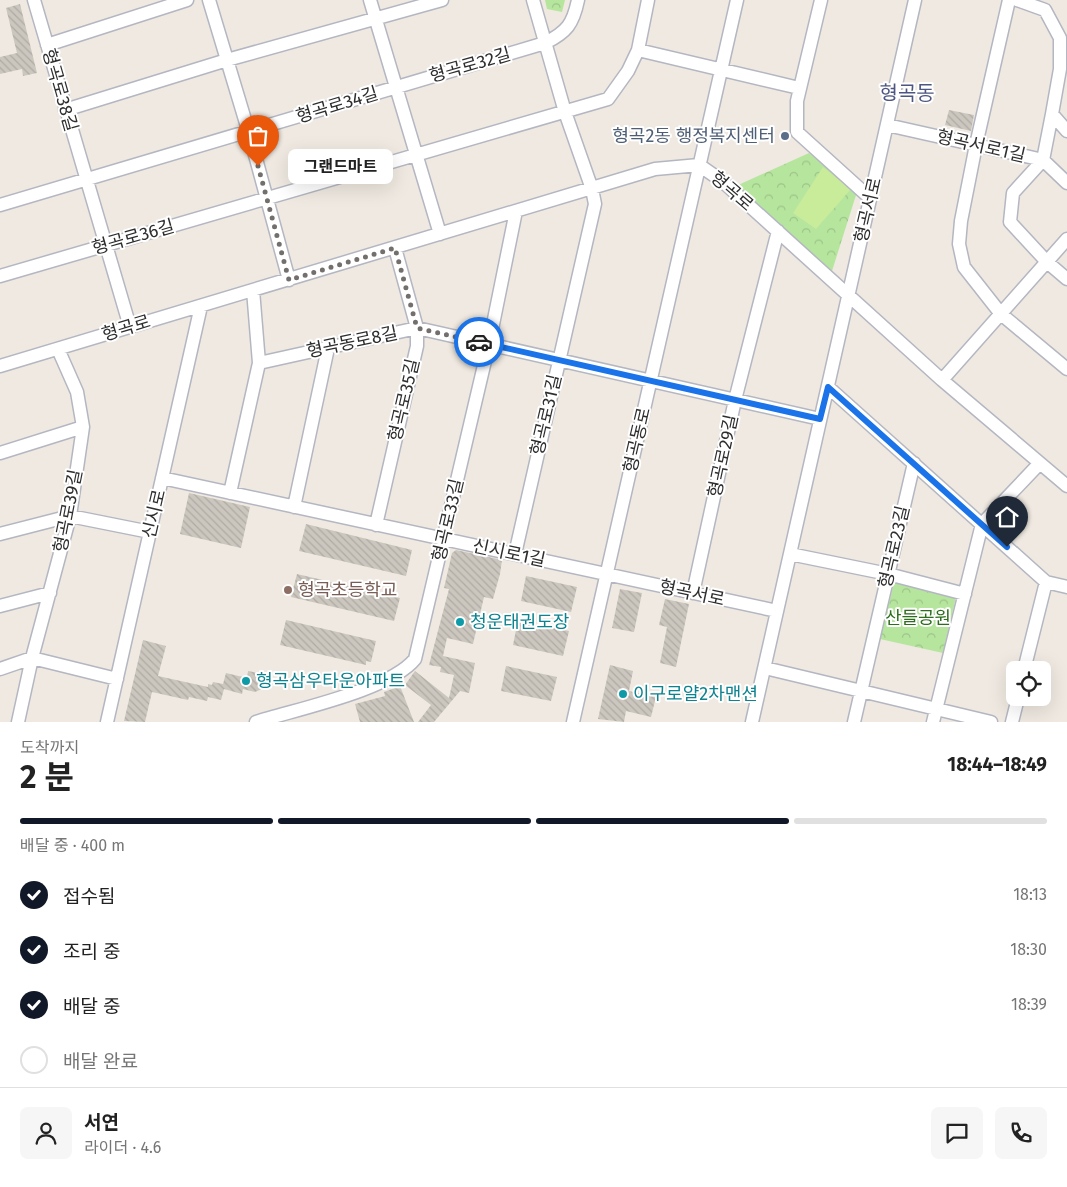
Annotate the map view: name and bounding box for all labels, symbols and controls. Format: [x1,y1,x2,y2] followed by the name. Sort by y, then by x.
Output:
[427,43,513,87] street label: 형곡로32길
[38,46,82,134] street label: 형곡로38길
[879,81,935,105] district label: 형곡동
[293,82,381,128] street label: 형곡로34길
[237,115,279,166] pin
[244,122,272,150] icon: bag
[612,125,775,147] place label: 형곡2동 행정복지센터
[934,125,1028,167] street label: 형곡서로1길
[779,130,791,142] marker: 형곡2동 행정복지센터
[288,148,393,184] callout: 그랜드마트
[304,157,377,176] text: 그랜드마트
[706,166,758,216] street label: 형곡로
[850,175,886,245] street label: 형곡서로
[89,215,177,259] street label: 형곡로36길
[99,310,153,346] street label: 형곡로
[454,317,504,367] courier
[304,322,400,362] street label: 형곡동로8길
[465,328,493,356] icon: car
[384,356,424,444] street label: 형곡로35길
[526,372,566,458] street label: 형곡로31길
[619,405,655,475] street label: 형곡동로
[703,412,743,500] street label: 형곡로29길
[49,467,87,555] street label: 형곡로39길
[428,476,468,564] street label: 형곡로33길
[138,487,170,541] street label: 신시로
[986,496,1028,547] pin
[993,503,1021,531] icon: home
[874,504,914,590] street label: 형곡로23길
[470,535,548,571] street label: 신시로1길
[657,575,727,611] street label: 형곡서로
[298,579,397,601] place label: 형곡초등학교
[282,584,294,596] marker: 형곡초등학교
[885,607,951,629] park label: 산들공원
[470,611,569,633] place label: 청운태권도장
[454,616,466,628] marker: 청운태권도장
[1006,661,1051,706] map controls
[1006,661,1051,706] button: locate
[256,670,405,692] place label: 형곡삼우타운아파트
[240,675,252,687] marker: 형곡삼우타운아파트
[633,683,758,705] place label: 이구로얄2차맨션
[617,688,629,700] marker: 이구로얄2차맨션
[20,738,79,757] text: 도착까지
[947,753,1047,776] text: 18:44–18:49
[20,758,74,796] text: 2 분
[20,836,125,855] text: 배달 중 · 400 m
[20,881,48,909] icon: check
[63,885,115,908] text: 접수됨
[1013,885,1047,904] text: 18:13
[20,936,48,964] icon: check
[63,940,120,963] text: 조리 중
[1010,940,1047,959] text: 18:30
[20,991,48,1019] icon: check
[63,995,120,1018] text: 배달 중
[1011,995,1047,1014] text: 18:39
[63,1050,138,1073] text: 배달 완료
[20,1107,72,1159] button: person
[931,1107,983,1159] button: chat
[995,1107,1047,1159] button: phone
[84,1111,119,1134] text: 서연
[84,1138,161,1157] text: 라이더 · 4.6

